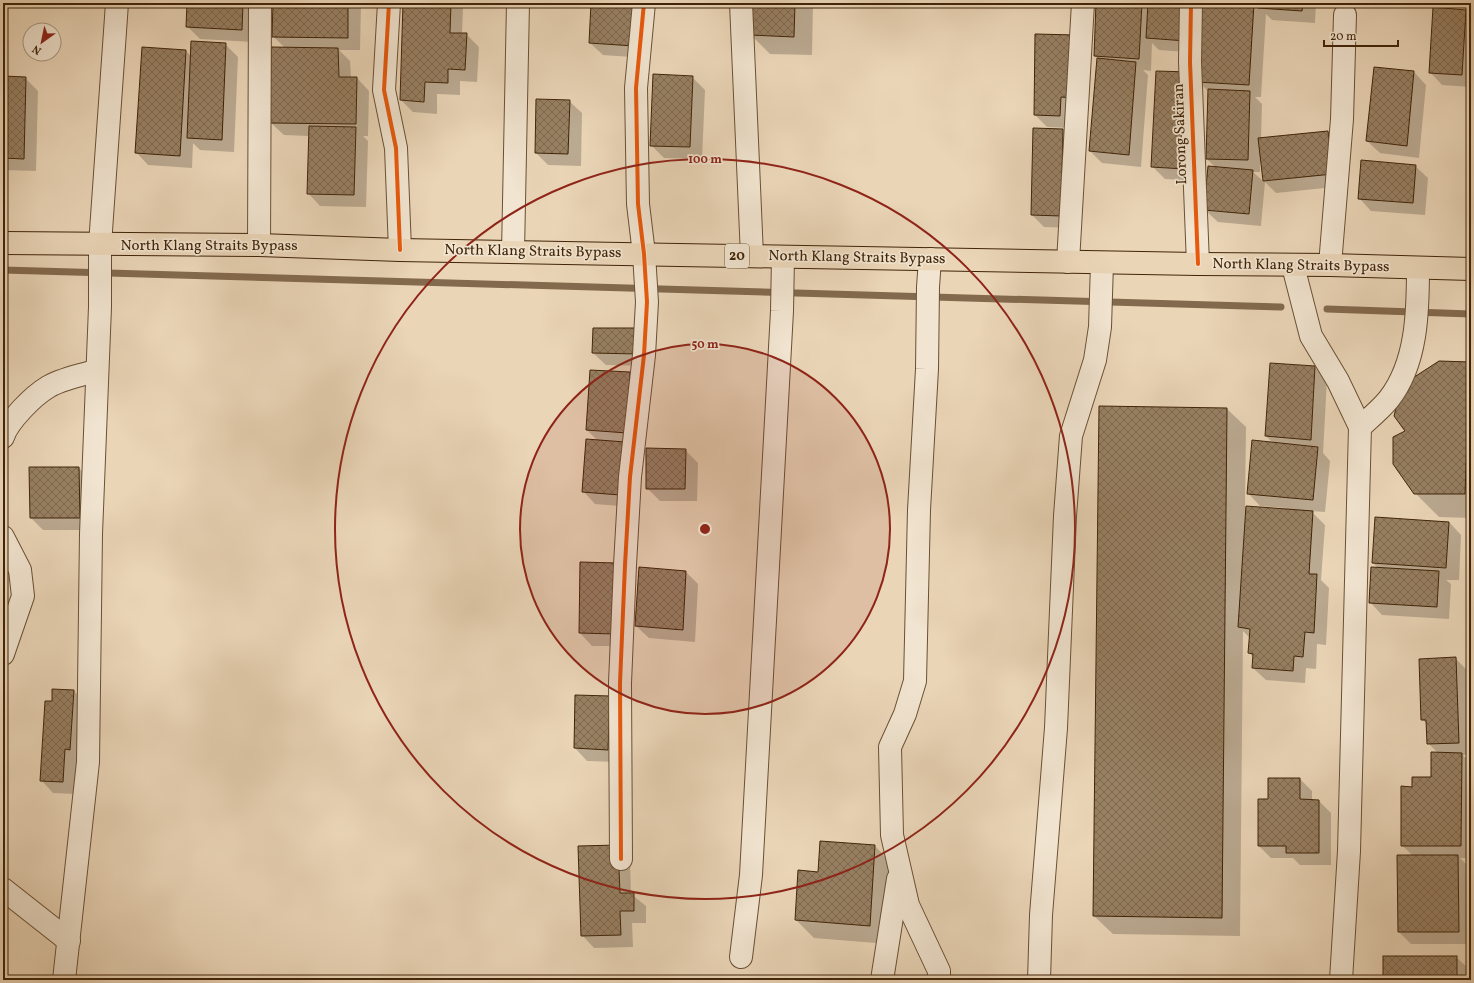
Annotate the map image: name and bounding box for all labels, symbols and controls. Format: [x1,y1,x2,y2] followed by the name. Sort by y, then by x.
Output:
[22,22,62,62] north arrow
[1324,22,1398,48] scale bar
[1330,29,1357,45] text: 20 m
[30,41,45,58] text: N
[1169,83,1193,185] street label: Lorong Sakiran
[688,152,722,168] text: 100 m
[120,236,298,257] street label: North Klang Straits Bypass
[444,240,622,264] street label: North Klang Straits Bypass
[725,244,749,268] road number: 20
[768,246,946,270] street label: North Klang Straits Bypass
[1212,254,1390,278] street label: North Klang Straits Bypass
[691,337,719,353] text: 50 m
[698,522,712,536] centre of rings

